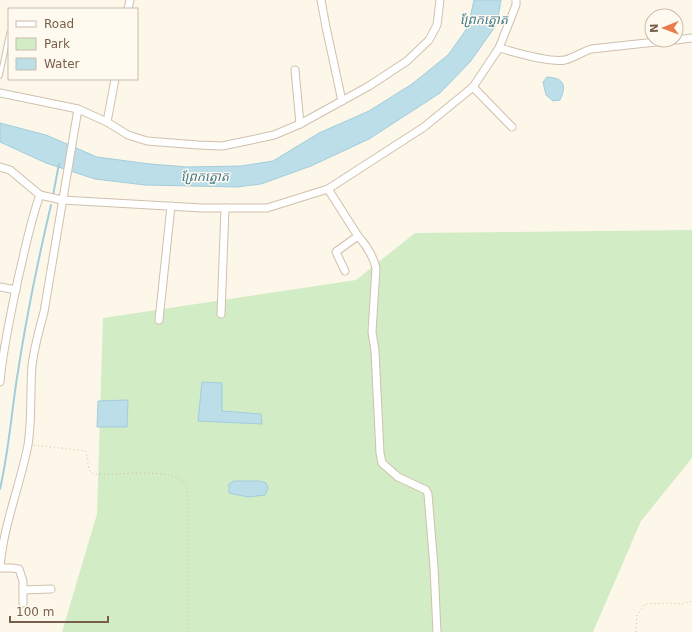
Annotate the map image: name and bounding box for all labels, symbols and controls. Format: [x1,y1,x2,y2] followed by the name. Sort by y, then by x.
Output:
[8,8,138,80] legend
[644,8,684,48] north arrow
[460,12,509,28] water label: ព្រែកត្នោត
[44,17,74,31] text: Road
[648,23,661,33] text: N
[44,37,70,51] text: Park
[44,57,80,71] text: Water
[181,169,230,185] water label: ព្រែកត្នោត
[10,598,108,624] scale bar
[16,605,54,619] text: 100 m

